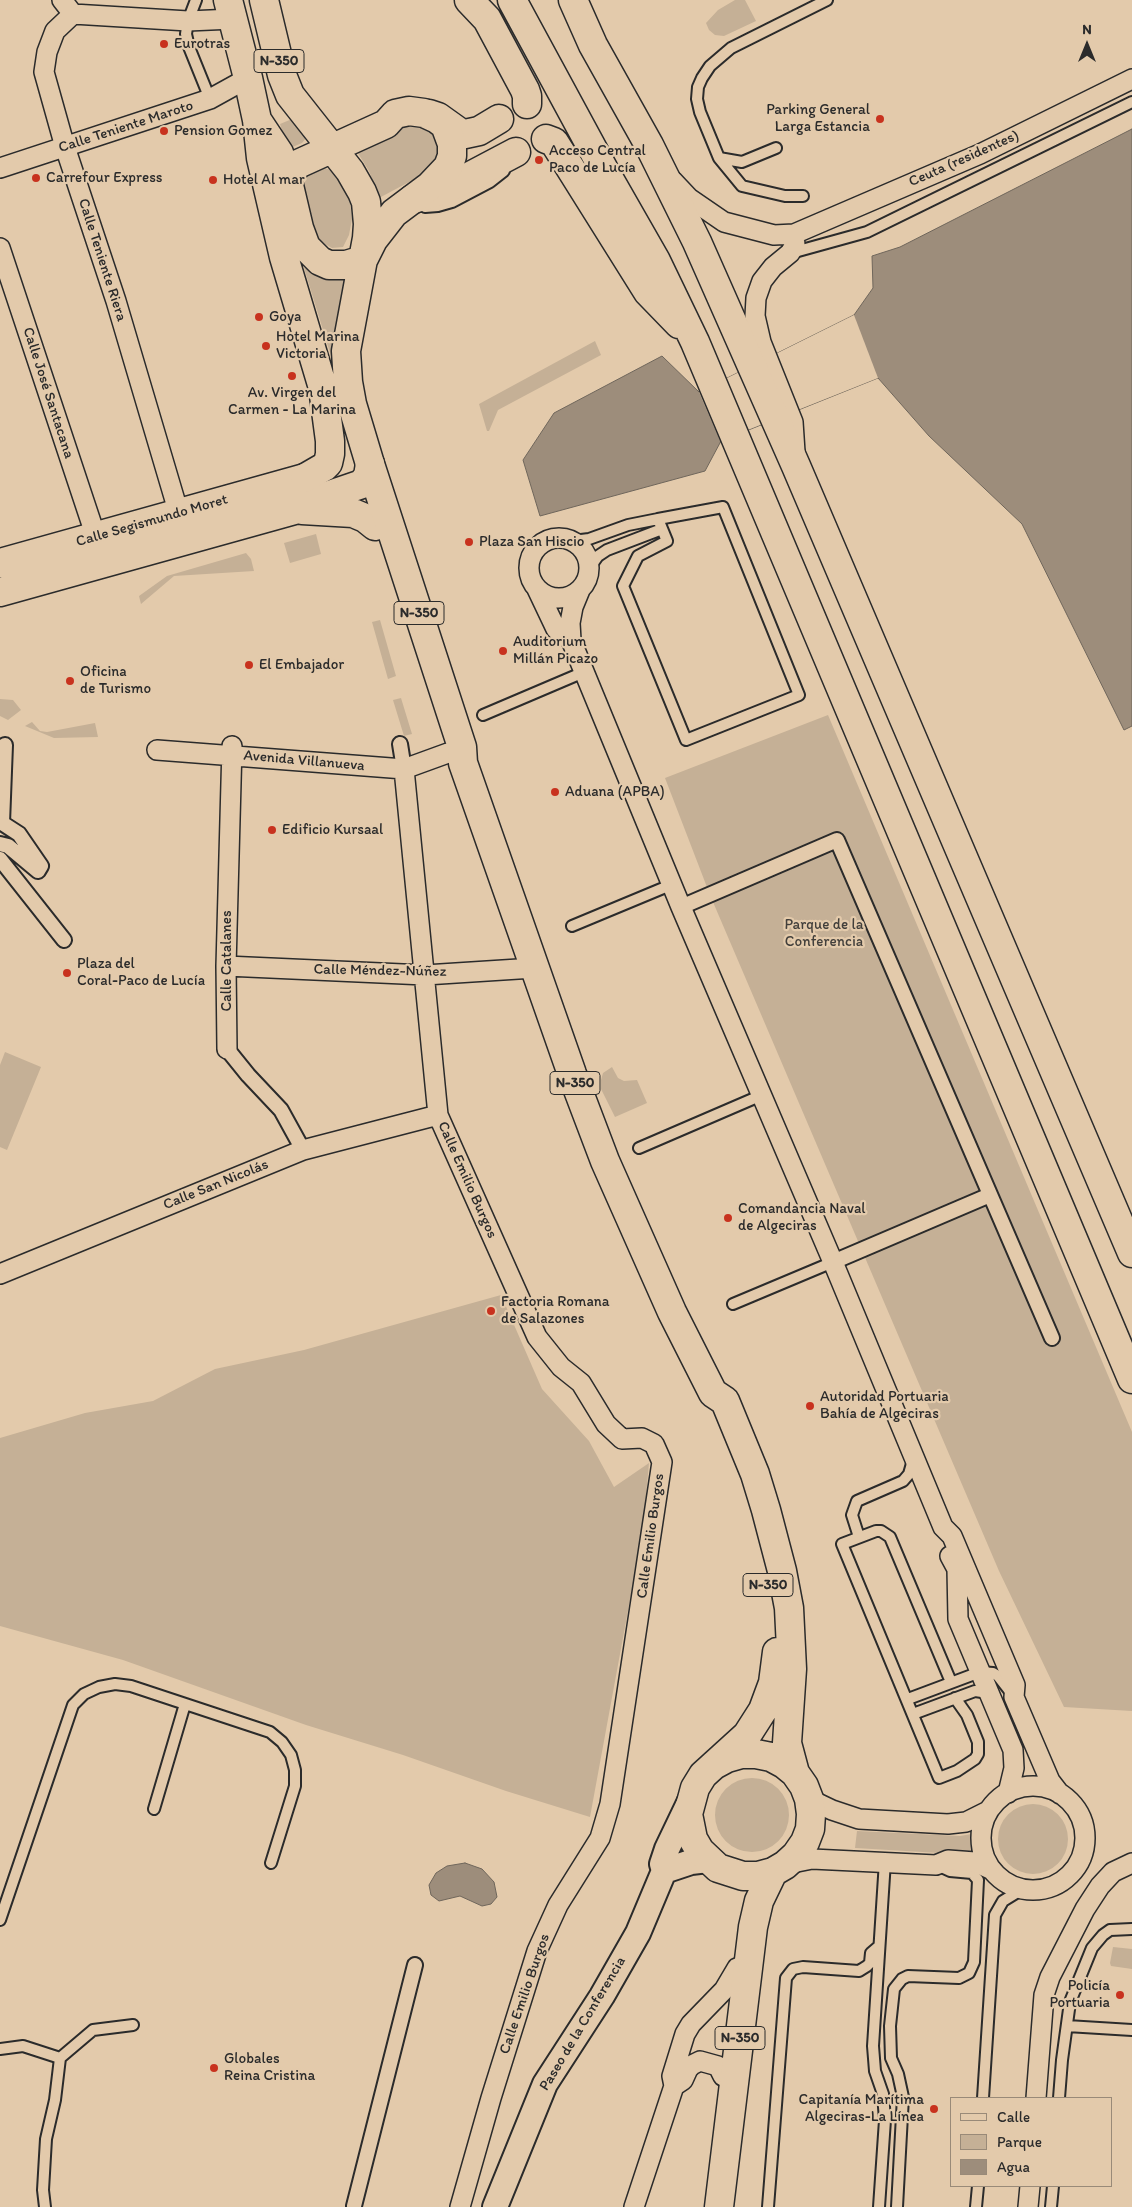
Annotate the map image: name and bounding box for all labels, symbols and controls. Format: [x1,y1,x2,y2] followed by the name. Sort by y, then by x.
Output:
[1062,20,1112,70] north arrow
[1082,21,1092,38] text: N
[174,35,230,53] place label: Eurotras
[158,38,170,50] marker: Eurotras
[254,49,304,72] road number: N-350
[56,97,196,157] street label: Calle Teniente Maroto
[766,101,870,136] place label: Parking General Larga Estancia
[874,113,886,125] marker: Parking General Larga Estancia
[174,122,272,140] place label: Pension Gomez
[158,125,170,137] marker: Pension Gomez
[906,127,1022,191] street label: Ceuta (residentes)
[549,142,646,177] place label: Acceso Central Paco de Lucía
[533,154,545,166] marker: Acceso Central Paco de Lucía
[46,169,162,187] place label: Carrefour Express
[223,171,305,189] place label: Hotel Al mar
[30,172,42,184] marker: Carrefour Express
[207,174,219,186] marker: Hotel Al mar
[74,196,130,324] street label: Calle Teniente Riera
[269,308,301,326] place label: Goya
[253,311,265,323] marker: Goya
[18,325,78,461] street label: Calle José Santacana
[276,328,360,363] place label: Hotel Marina Victoria
[260,340,272,352] marker: Hotel Marina Victoria
[286,370,298,382] marker: Av. Virgen del Carmen - La Marina
[228,384,356,419] place label: Av. Virgen del Carmen - La Marina
[74,491,230,551] street label: Calle Segismundo Moret
[479,533,584,551] place label: Plaza San Hiscio
[463,536,475,548] marker: Plaza San Hiscio
[394,602,444,624] road number: N-350
[513,633,598,668] place label: Auditorium Millán Picazo
[497,645,509,657] marker: Auditorium Millán Picazo
[259,656,344,674] place label: El Embajador
[243,659,255,671] marker: El Embajador
[80,663,151,698] place label: Oficina de Turismo
[64,675,76,687] marker: Oficina de Turismo
[243,747,365,775] street label: Avenida Villanueva
[565,783,665,801] place label: Aduana (APBA)
[549,786,561,798] marker: Aduana (APBA)
[282,821,383,839] place label: Edificio Kursaal
[266,824,278,836] marker: Edificio Kursaal
[218,910,236,1012] street label: Calle Catalanes
[784,916,864,951] park label: Parque de la Conferencia
[77,955,205,990] place label: Plaza del Coral-Paco de Lucía
[313,961,447,981] street label: Calle Méndez-Núñez
[61,967,73,979] marker: Plaza del Coral-Paco de Lucía
[550,1072,600,1094] road number: N-350
[433,1119,501,1241] street label: Calle Emilio Burgos
[161,1156,271,1214] street label: Calle San Nicolás
[738,1200,866,1235] place label: Comandancia Naval de Algeciras
[722,1212,734,1224] marker: Comandancia Naval de Algeciras
[501,1293,610,1328] place label: Factoria Romana de Salazones
[485,1305,497,1317] marker: Factoria Romana de Salazones
[820,1388,949,1423] place label: Autoridad Portuaria Bahía de Algeciras
[804,1400,816,1412] marker: Autoridad Portuaria Bahía de Algeciras
[633,1472,669,1600] street label: Calle Emilio Burgos
[743,1574,793,1596] road number: N-350
[496,1931,554,2057] street label: Calle Emilio Burgos
[536,1954,630,2094] street label: Paseo de la Conferencia
[1049,1977,1110,2012] place label: Policía Portuaria
[1114,1989,1126,2001] marker: Policía Portuaria
[715,2026,765,2050] road number: N-350
[224,2050,315,2085] place label: Globales Reina Cristina
[208,2062,220,2074] marker: Globales Reina Cristina
[799,2091,924,2126] place label: Capitanía Marítima Algeciras-La Línea
[950,2097,1112,2187] legend
[928,2103,940,2115] marker: Capitanía Marítima Algeciras-La Línea
[997,2108,1030,2126] text: Calle
[997,2133,1042,2151] text: Parque
[997,2158,1030,2176] text: Agua

